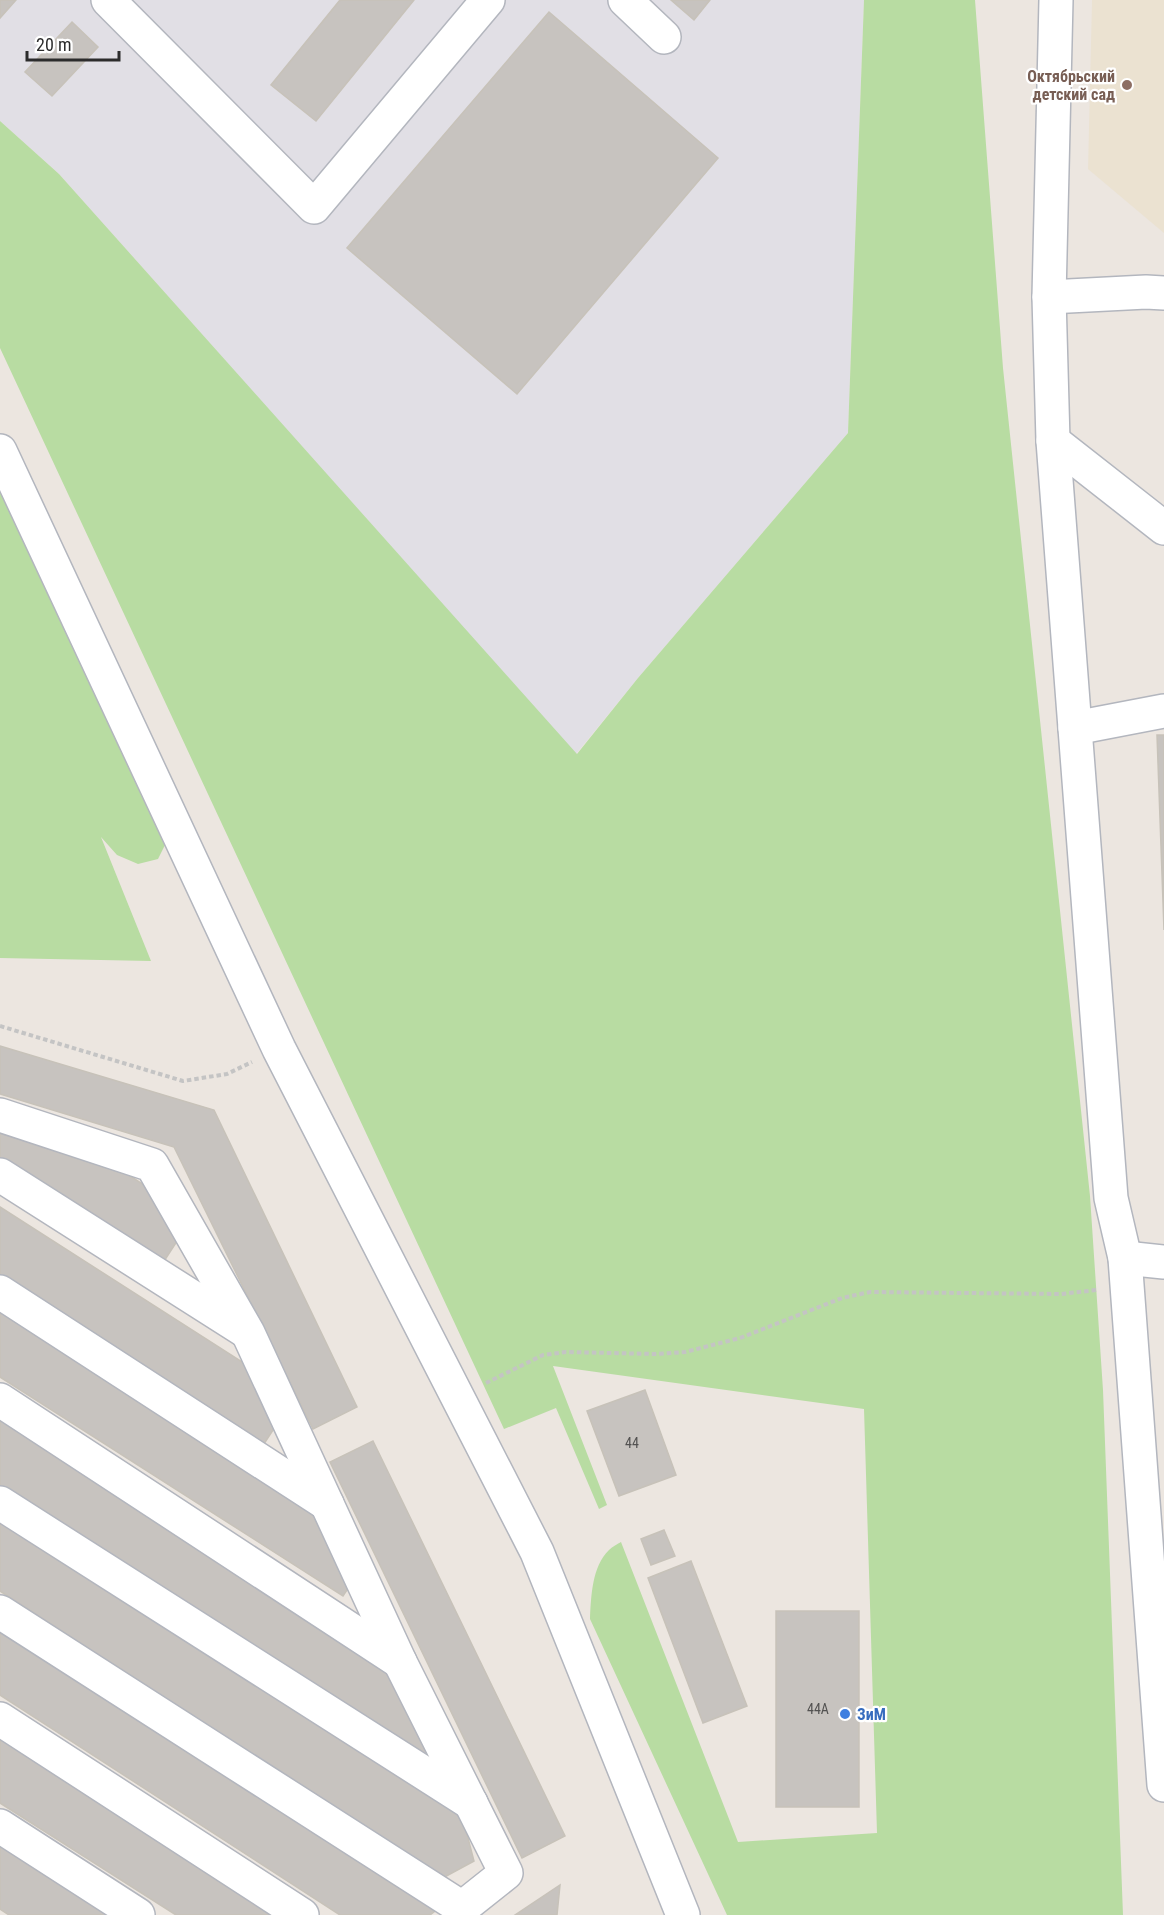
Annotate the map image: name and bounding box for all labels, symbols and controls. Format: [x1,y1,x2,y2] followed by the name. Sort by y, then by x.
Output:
[27,24,118,62] scale bar
[36,34,71,55] text: 20 m
[1027,67,1115,104] place label: Октябрьский детский сад
[1120,78,1134,92] marker: Октябрьский детский сад
[625,1435,639,1451] house number: 44
[807,1701,829,1717] house number: 44А
[857,1705,886,1724] place label: ЗиМ
[838,1707,852,1721] marker: ЗиМ

